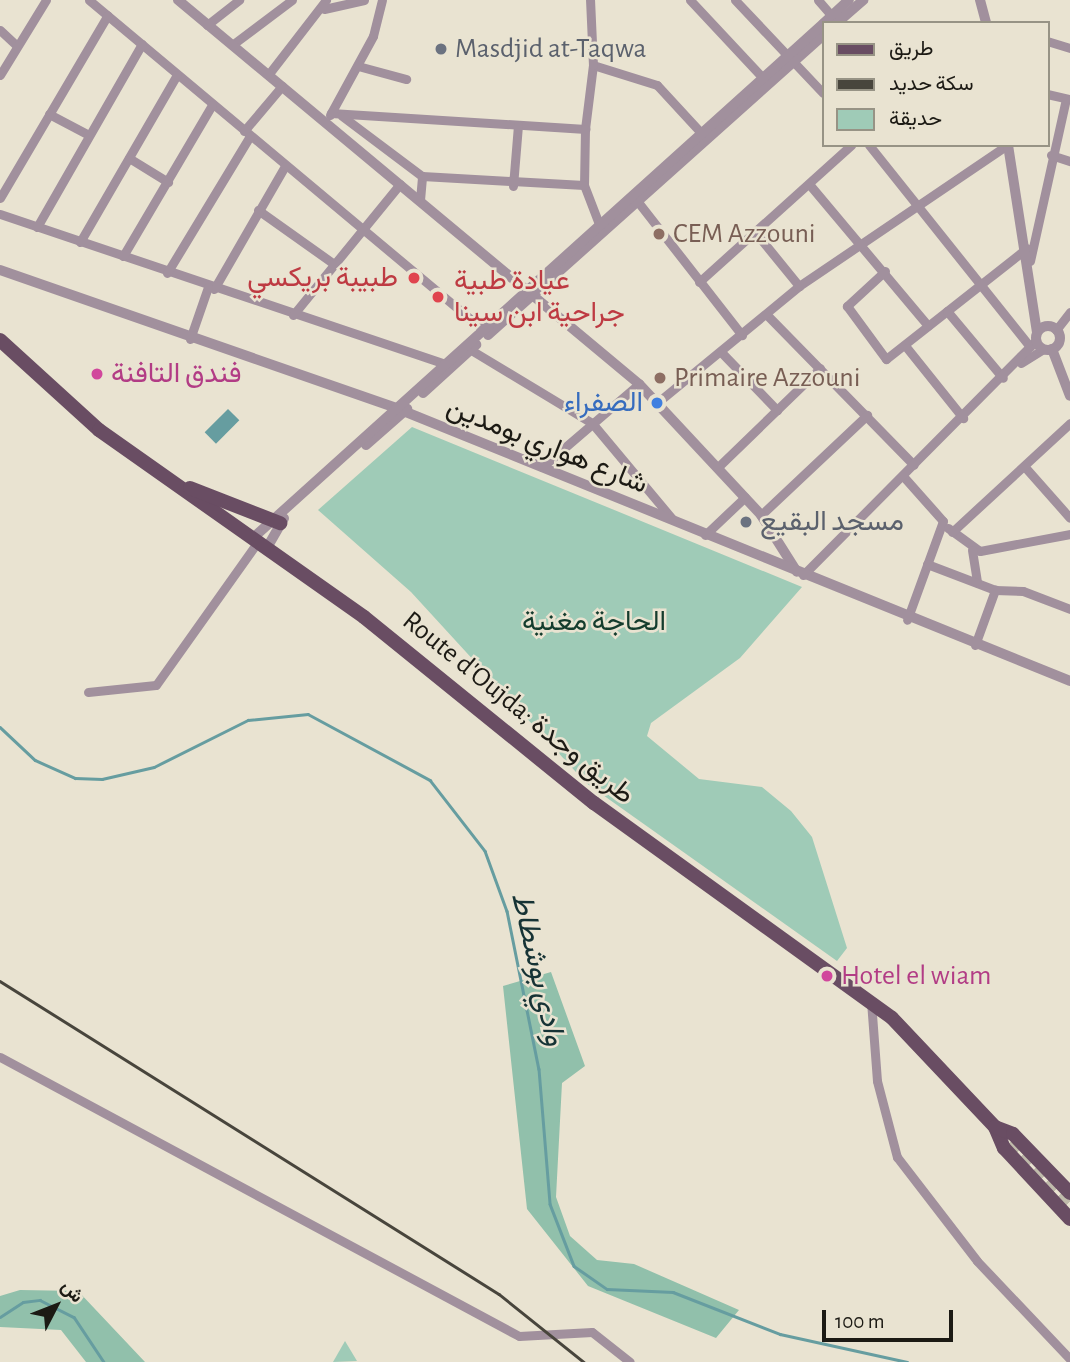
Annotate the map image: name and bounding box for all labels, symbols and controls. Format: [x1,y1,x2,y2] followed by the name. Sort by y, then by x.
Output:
[822,21,1049,147] legend
[455,32,646,66] place label: Masdjid at-Taqwa
[889,38,934,59] text: طريق
[433,41,449,57] marker: Masdjid at-Taqwa
[889,73,974,94] text: سكة حديد
[889,108,942,129] text: حديقة
[673,217,816,251] place label: CEM Azzouni
[651,226,667,242] marker: CEM Azzouni
[247,261,398,295] place label: طبيبة بريكسي
[454,264,625,330] place label: عيادة طبية جراحية ابن سينا
[404,268,424,288] marker: طبيبة بريكسي
[428,287,448,307] marker: عيادة طبية جراحية ابن سينا
[111,357,241,391] place label: فندق التافنة
[674,361,860,395] place label: Primaire Azzouni
[89,366,105,382] marker: فندق التافنة
[652,370,668,386] marker: Primaire Azzouni
[564,386,643,420] place label: الصفراء
[442,390,652,502] street label: شارع هواري بومدين
[649,395,665,411] marker: الصفراء
[760,505,904,539] place label: مسجد البقيع
[738,514,754,530] marker: مسجد البقيع
[395,604,641,812] street label: Route d'Oujda; طريق وجدة
[522,605,666,639] park label: الحاجة مغنية
[503,889,573,1049] water label: وادي بوشطاط
[841,959,991,993] place label: Hotel el wiam
[819,968,835,984] marker: Hotel el wiam
[21,1271,91,1341] north arrow
[57,1277,87,1306] text: ش
[825,1296,956,1340] scale bar
[835,1311,885,1332] text: 100 m

